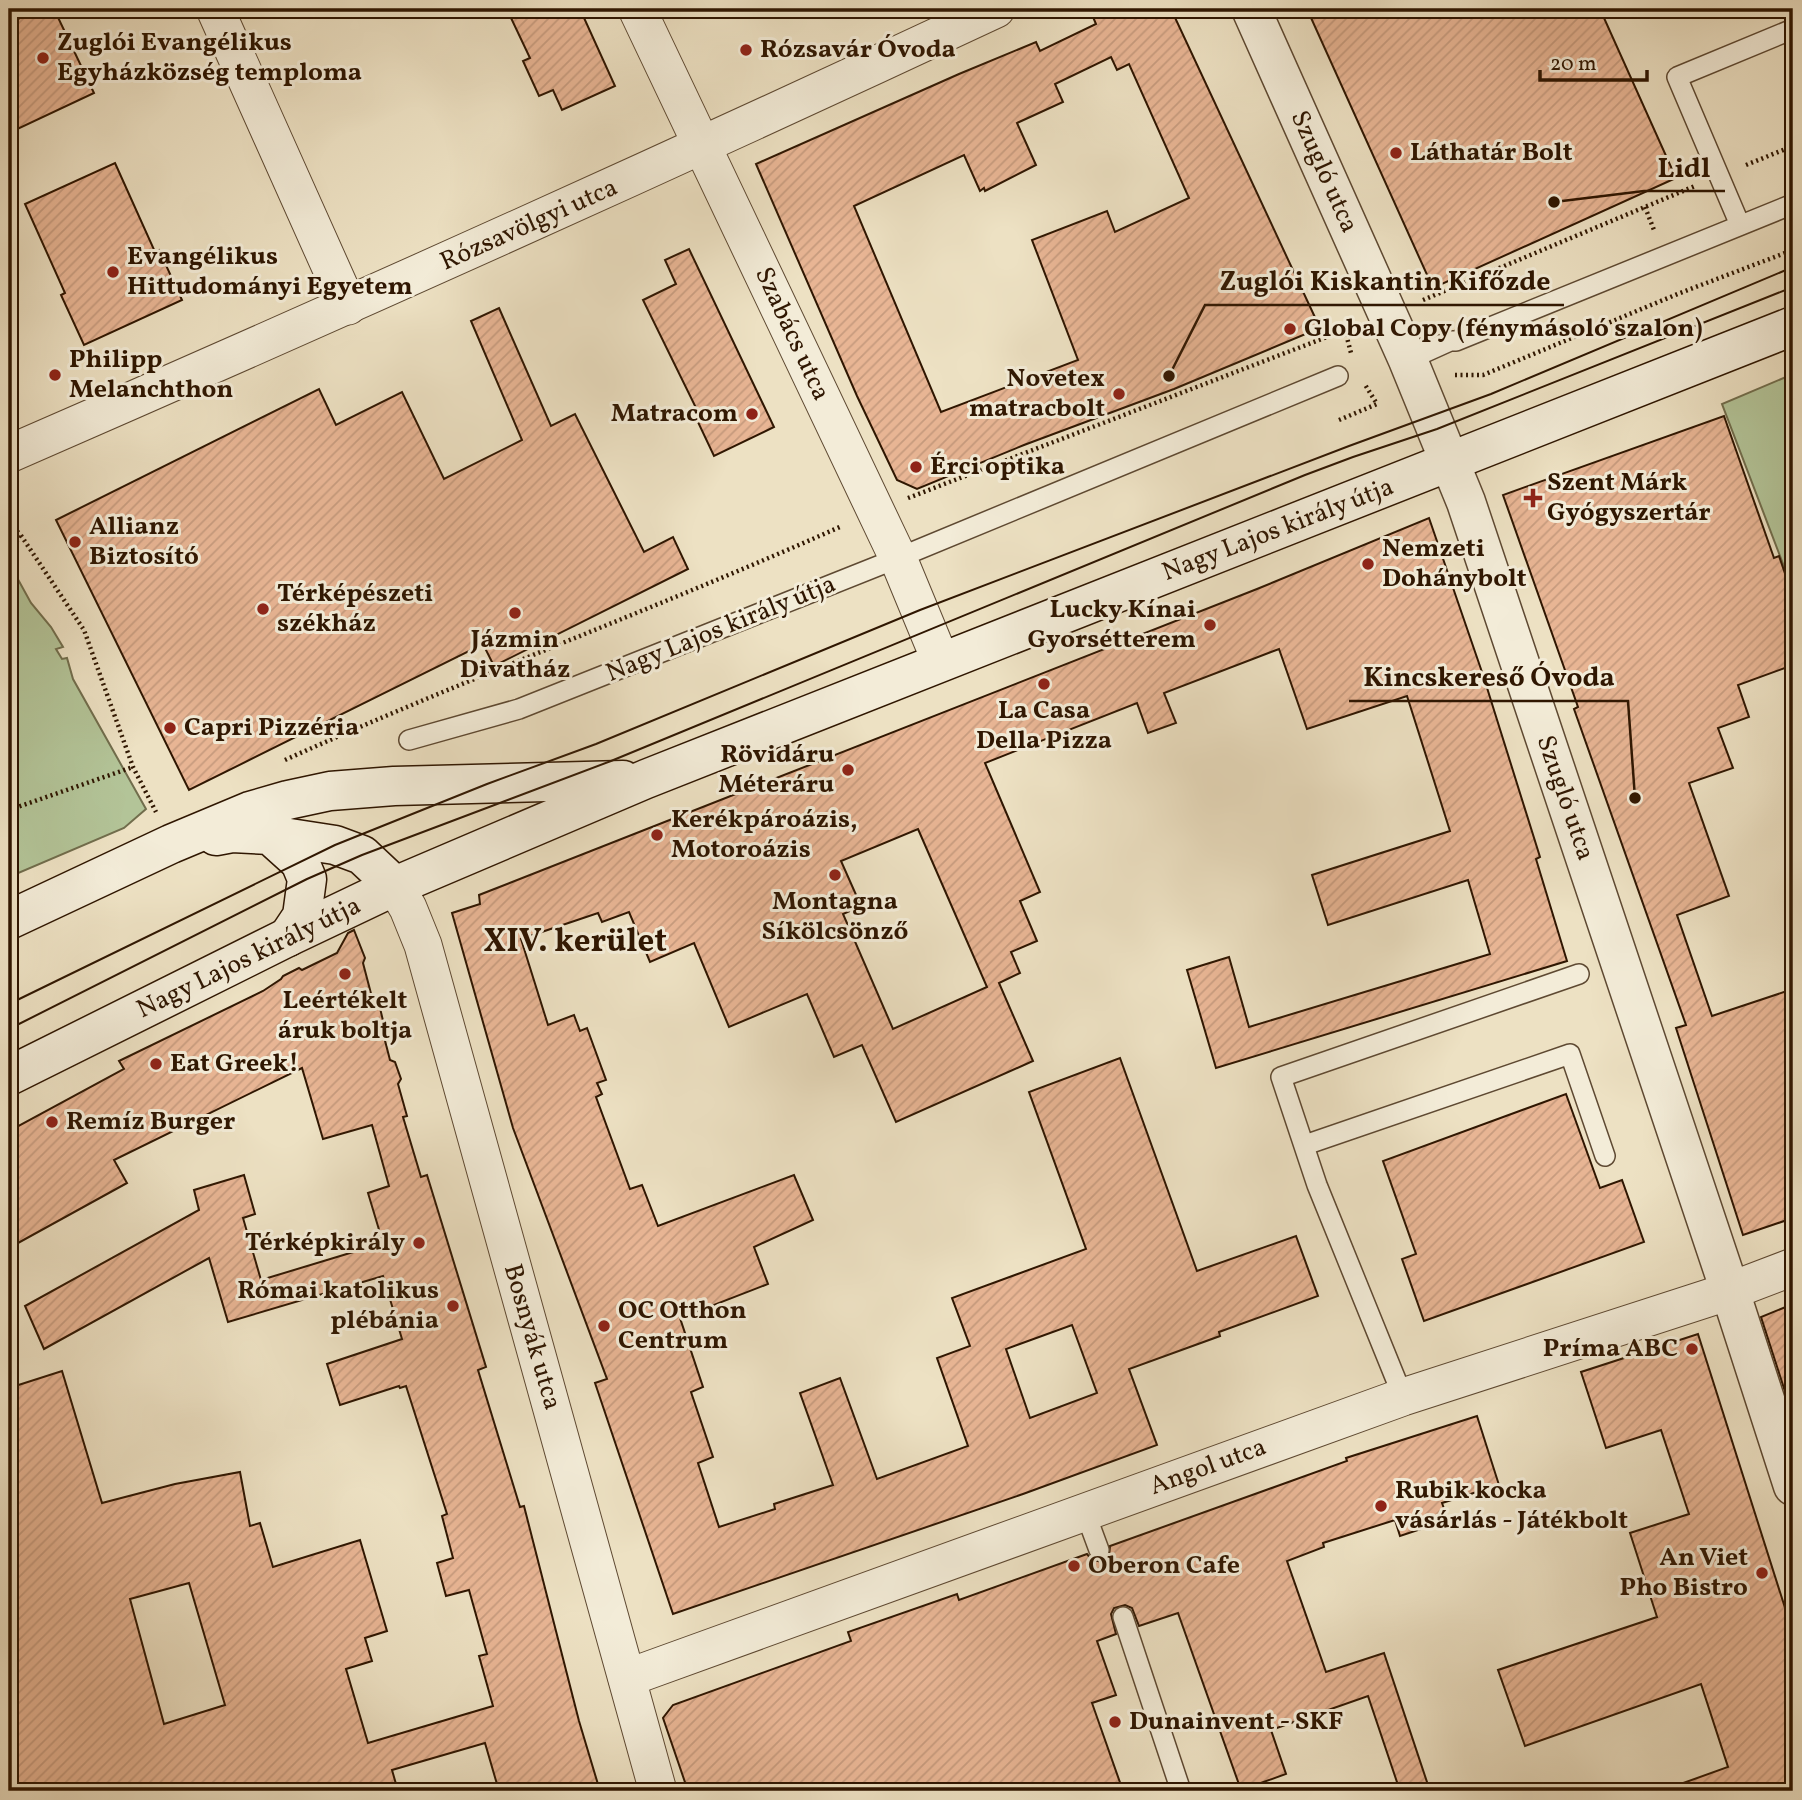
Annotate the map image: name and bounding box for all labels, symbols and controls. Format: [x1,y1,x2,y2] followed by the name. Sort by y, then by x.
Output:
[57,25,362,91] place label: Zuglói Evangélikus Egyházközség temploma
[760,32,956,68] place label: Rózsavár Óvoda
[1540,38,1646,82] scale bar
[738,42,754,58] marker: Rózsavár Óvoda
[35,50,51,66] marker: Zuglói Evangélikus Egyházközség temploma
[1550,50,1596,79] text: 20 m
[1281,105,1367,239] street label: Szugló utca
[1410,135,1573,171] place label: Láthatár Bolt
[1644,142,1725,191] callout: Lidl
[1388,145,1404,161] marker: Láthatár Bolt
[1658,150,1710,189] text: Lidl
[435,170,623,280] street label: Rózsavölgyi utca
[127,239,413,305] place label: Evangélikus Hittudományi Egyetem
[1205,256,1564,305] callout: Zuglói Kiskantin Kifőzde
[745,261,839,407] street label: Szabács utca
[1219,263,1551,302] text: Zuglói Kiskantin Kifőzde
[105,264,121,280] marker: Evangélikus Hittudományi Egyetem
[1304,311,1703,347] place label: Global Copy (fénymásoló szalon)
[1282,321,1298,337] marker: Global Copy (fénymásoló szalon)
[69,342,233,408] place label: Philipp Melanchthon
[969,361,1105,427] place label: Novetex matracbolt
[47,367,63,383] marker: Philipp Melanchthon
[1111,386,1127,402] marker: Novetex matracbolt
[611,396,738,432] place label: Matracom
[744,406,760,422] marker: Matracom
[930,449,1065,485] place label: Érci optika
[908,459,924,475] marker: Érci optika
[1547,465,1711,531] place label: Szent Márk Gyógyszertár
[1157,469,1399,591] street label: Nagy Lajos király útja
[1525,490,1541,506] marker: Szent Márk Gyógyszertár
[89,509,199,575] place label: Allianz Biztosító
[1382,531,1527,597] place label: Nemzeti Dohánybolt
[67,534,83,550] marker: Allianz Biztosító
[1360,556,1376,572] marker: Nemzeti Dohánybolt
[601,566,841,692] street label: Nagy Lajos király útja
[277,576,433,642] place label: Térképészeti székház
[1027,592,1196,658] place label: Lucky Kínai Gyorsétterem
[255,601,271,617] marker: Térképészeti székház
[507,605,523,621] marker: Jázmin Divatház
[1202,617,1218,633] marker: Lucky Kínai Gyorsétterem
[460,622,570,688] place label: Jázmin Divatház
[1349,652,1628,701] callout: Kincskereső Óvoda
[1363,659,1615,698] text: Kincskereső Óvoda
[1036,676,1052,692] marker: La Casa Della Pizza
[976,693,1112,759] place label: La Casa Della Pizza
[184,710,359,746] place label: Capri Pizzéria
[162,720,178,736] marker: Capri Pizzéria
[1527,731,1603,865] street label: Szugló utca
[718,737,834,803] place label: Rövidáru Méteráru
[840,762,856,778] marker: Rövidáru Méteráru
[671,802,858,868] place label: Kerékpároázis, Motoroázis
[649,827,665,843] marker: Kerékpároázis, Motoroázis
[827,867,843,883] marker: Montagna Síkölcsönző
[762,884,908,950] place label: Montagna Síkölcsönző
[131,888,367,1028] street label: Nagy Lajos király útja
[483,920,667,966] district label: XIV. kerület
[337,966,353,982] marker: Leértékelt áruk boltja
[278,983,412,1049] place label: Leértékelt áruk boltja
[170,1046,299,1082] place label: Eat Greek!
[148,1056,164,1072] marker: Eat Greek!
[66,1104,235,1140] place label: Remíz Burger
[44,1114,60,1130] marker: Remíz Burger
[245,1225,405,1261] place label: Térképkirály
[411,1235,427,1251] marker: Térképkirály
[494,1260,570,1414] street label: Bosnyák utca
[237,1273,439,1339] place label: Római katolikus plébánia
[618,1293,747,1359] place label: OC Otthon Centrum
[445,1298,461,1314] marker: Római katolikus plébánia
[596,1318,612,1334] marker: OC Otthon Centrum
[1543,1331,1678,1367] place label: Príma ABC
[1684,1341,1700,1357] marker: Príma ABC
[1145,1429,1271,1505] street label: Angol utca
[1395,1473,1628,1539] place label: Rubik kocka vásárlás - Játékbolt
[1373,1498,1389,1514] marker: Rubik kocka vásárlás - Játékbolt
[1619,1540,1748,1606] place label: An Viet Pho Bistro
[1088,1548,1240,1584] place label: Oberon Cafe
[1066,1558,1082,1574] marker: Oberon Cafe
[1754,1565,1770,1581] marker: An Viet Pho Bistro
[1129,1704,1343,1740] place label: Dunainvent - SKF
[1107,1714,1123,1730] marker: Dunainvent - SKF

